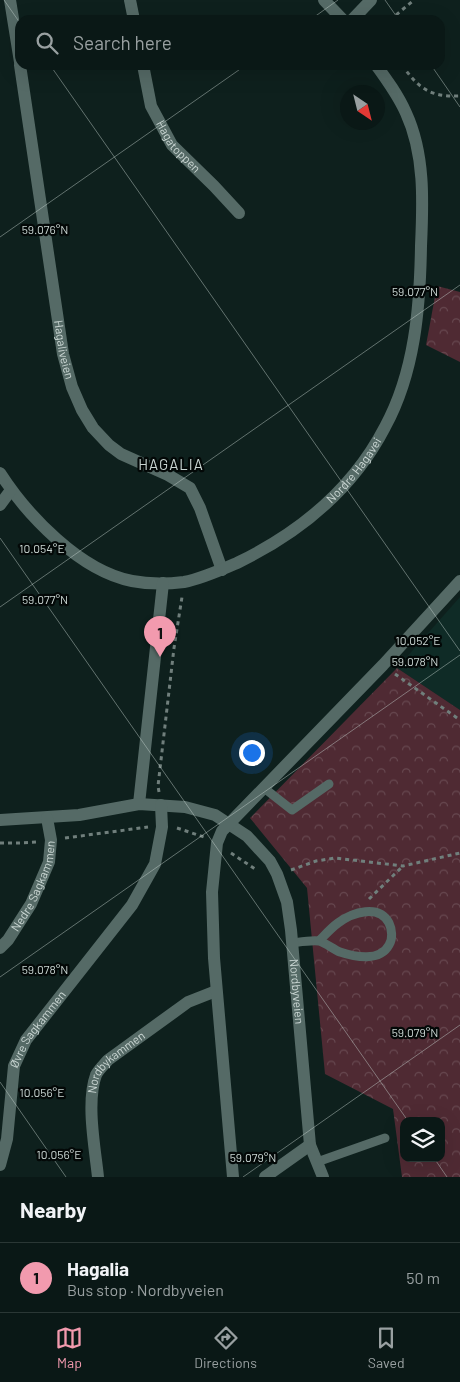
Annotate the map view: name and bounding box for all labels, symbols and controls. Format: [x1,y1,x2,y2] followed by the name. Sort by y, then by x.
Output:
[15,15,445,70] search box
[33,29,61,57] icon: search
[73,31,172,54] text: Search here
[340,85,385,130] north arrow
[154,118,204,175] street label: Hagatoppen
[22,222,68,236] text: 59.076°N
[392,284,438,298] text: 59.077°N
[52,319,78,381] street label: Hagaliveien
[323,435,384,506] street label: Nordre Hagavei
[138,455,204,473] district label: HAGALIA
[19,541,65,555] text: 10.054°E
[22,592,68,606] text: 59.077°N
[144,616,176,657] pin: 1
[395,633,441,647] text: 10.052°E
[392,654,438,668] text: 59.078°N
[239,740,265,766] your location
[7,840,57,934] street label: Nedre Sagkammen
[288,958,307,1025] street label: Nordbyveien
[22,962,68,976] text: 59.078°N
[6,988,68,1070] street label: Øvre Sagkammen
[392,1025,438,1039] text: 59.079°N
[84,1028,147,1094] street label: Nordbykammen
[20,1085,64,1099] text: 10.056°E
[400,1117,445,1162] map controls
[400,1117,445,1162] button: layers
[37,1147,81,1161] text: 10.056°E
[230,1150,276,1164] text: 59.079°N
[20,1197,86,1222] text: Nearby
[67,1257,129,1280] text: Hagalia
[33,1268,39,1287] text: 1
[406,1268,440,1287] text: 50 m
[67,1280,224,1299] text: Bus stop · Nordbyveien
[55,1324,83,1371] tab: Map
[194,1324,257,1371] tab: Directions
[368,1324,405,1371] tab: Saved

